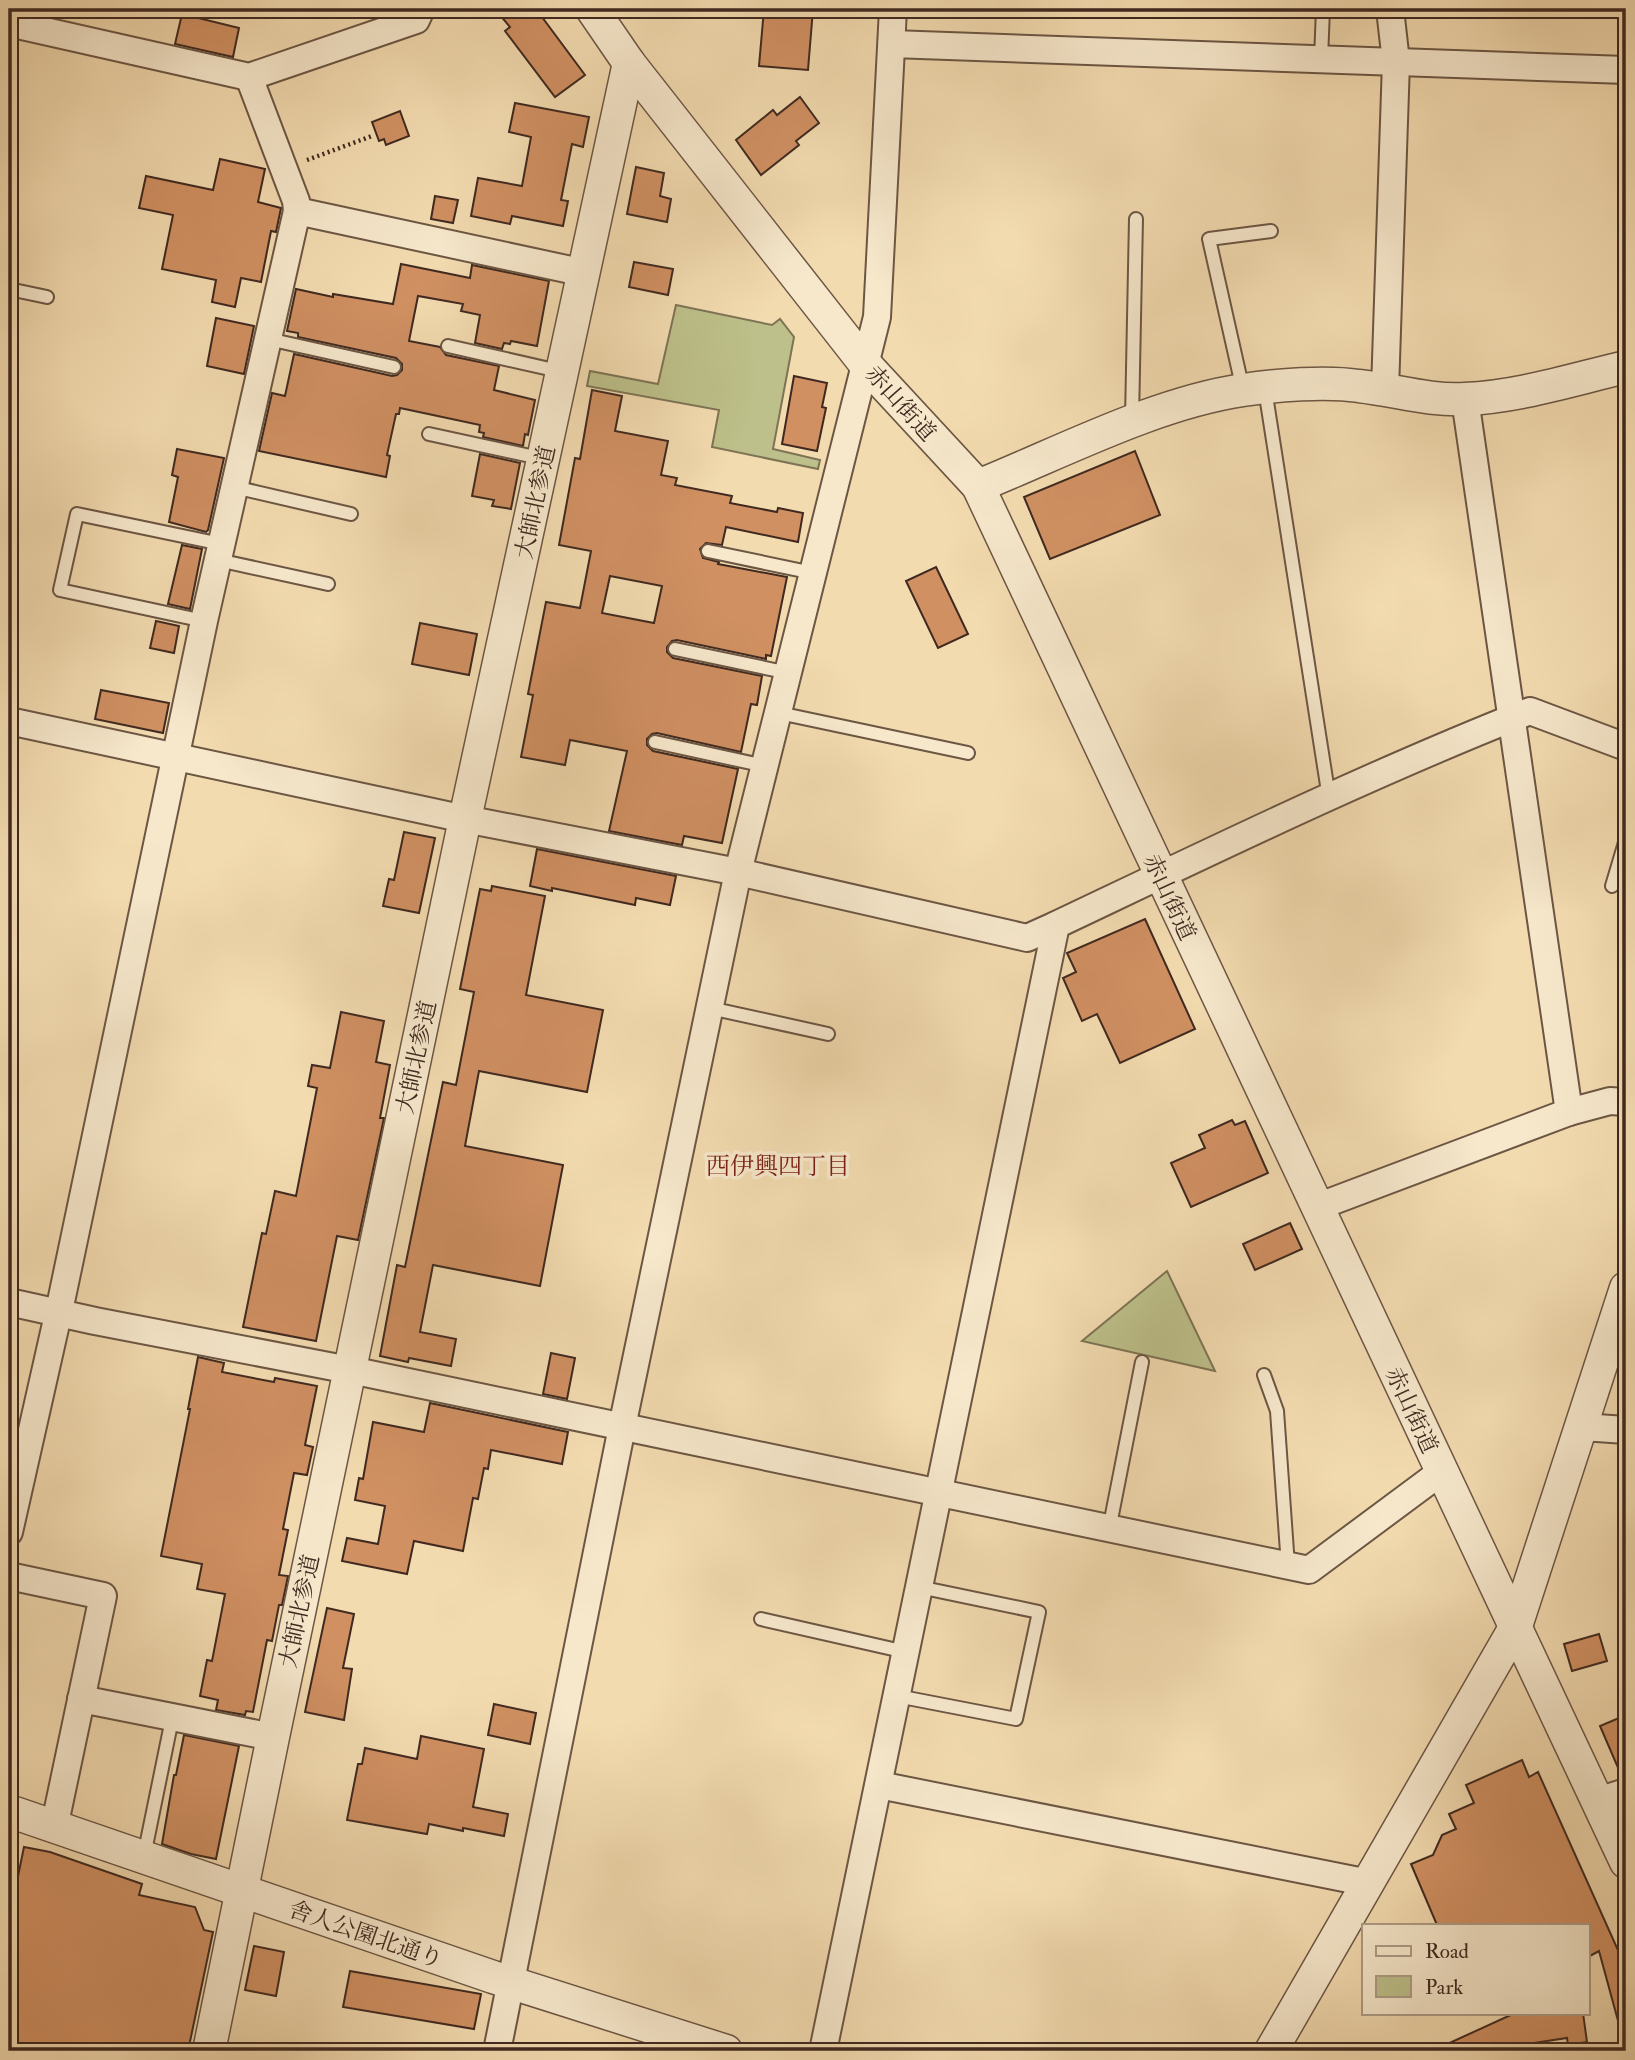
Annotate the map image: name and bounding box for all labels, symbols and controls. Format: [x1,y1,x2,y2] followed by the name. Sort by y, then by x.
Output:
[859,359,942,447] street label: 赤山街道
[509,443,562,561] street label: 大師北参道
[1137,849,1202,945] street label: 赤山街道
[390,998,443,1116] street label: 大師北参道
[706,1151,850,1182] district label: 西伊興四丁目
[1379,1362,1444,1458] street label: 赤山街道
[273,1552,326,1670] street label: 大師北参道
[285,1895,447,1974] street label: 舎人公園北通り
[1362,1924,1590,2014] legend
[1425,1938,1470,1965] text: Road
[1425,1974,1463,2001] text: Park

